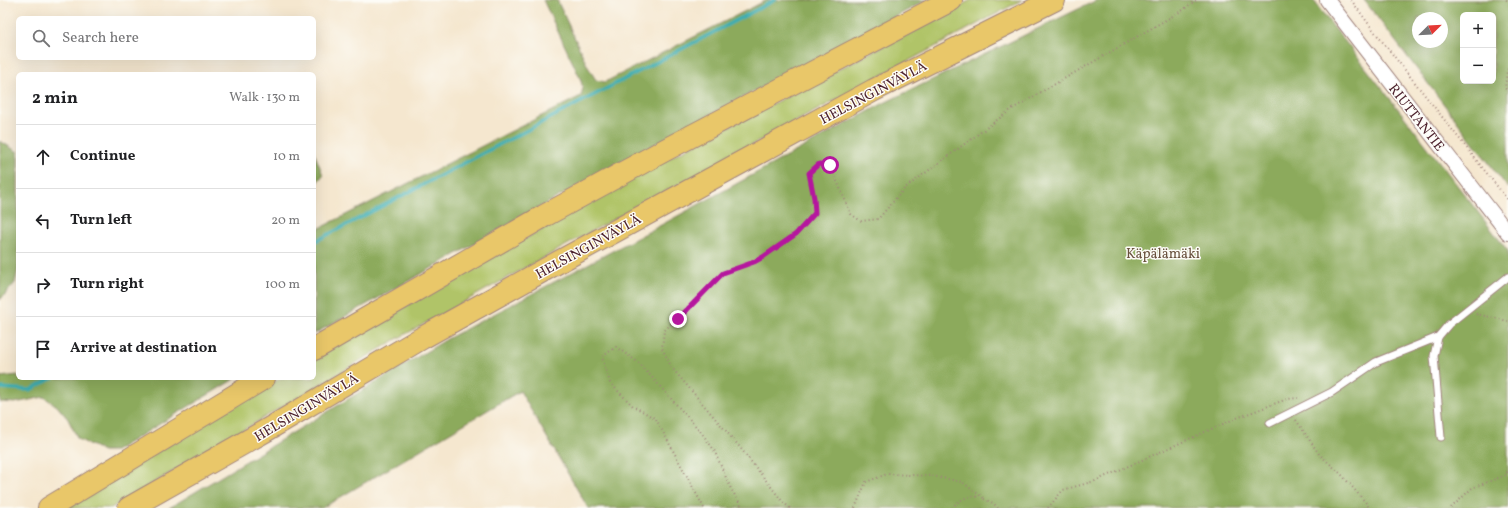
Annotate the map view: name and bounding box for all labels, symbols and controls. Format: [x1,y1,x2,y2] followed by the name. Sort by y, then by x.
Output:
[1412,12,1448,48] north arrow
[1460,12,1496,84] map controls
[1460,12,1496,48] button: +
[16,16,316,60] search box
[30,27,52,49] icon: search
[62,28,139,49] text: Search here
[1460,48,1496,84] button: −
[817,57,931,130] street label: HELSINGINVÄYLÄ
[1383,80,1448,156] street label: RIUTTANTIE
[32,87,78,110] text: 2 min
[229,89,300,107] text: Walk · 130 m
[32,146,54,168] icon: ahead
[70,146,135,167] text: Continue
[273,148,300,166] text: 10 m
[821,156,839,174] route start
[32,210,54,232] icon: left
[70,210,132,231] text: Turn left
[532,210,645,284] street label: HELSINGINVÄYLÄ
[271,212,300,230] text: 20 m
[1126,245,1200,264] park label: Käpälämäki
[32,274,54,296] icon: right
[70,274,144,295] text: Turn right
[265,276,300,294] text: 100 m
[669,310,687,328] route end
[32,338,54,360] icon: arrive
[70,338,217,359] text: Arrive at destination
[251,370,363,447] street label: HELSINGINVÄYLÄ

